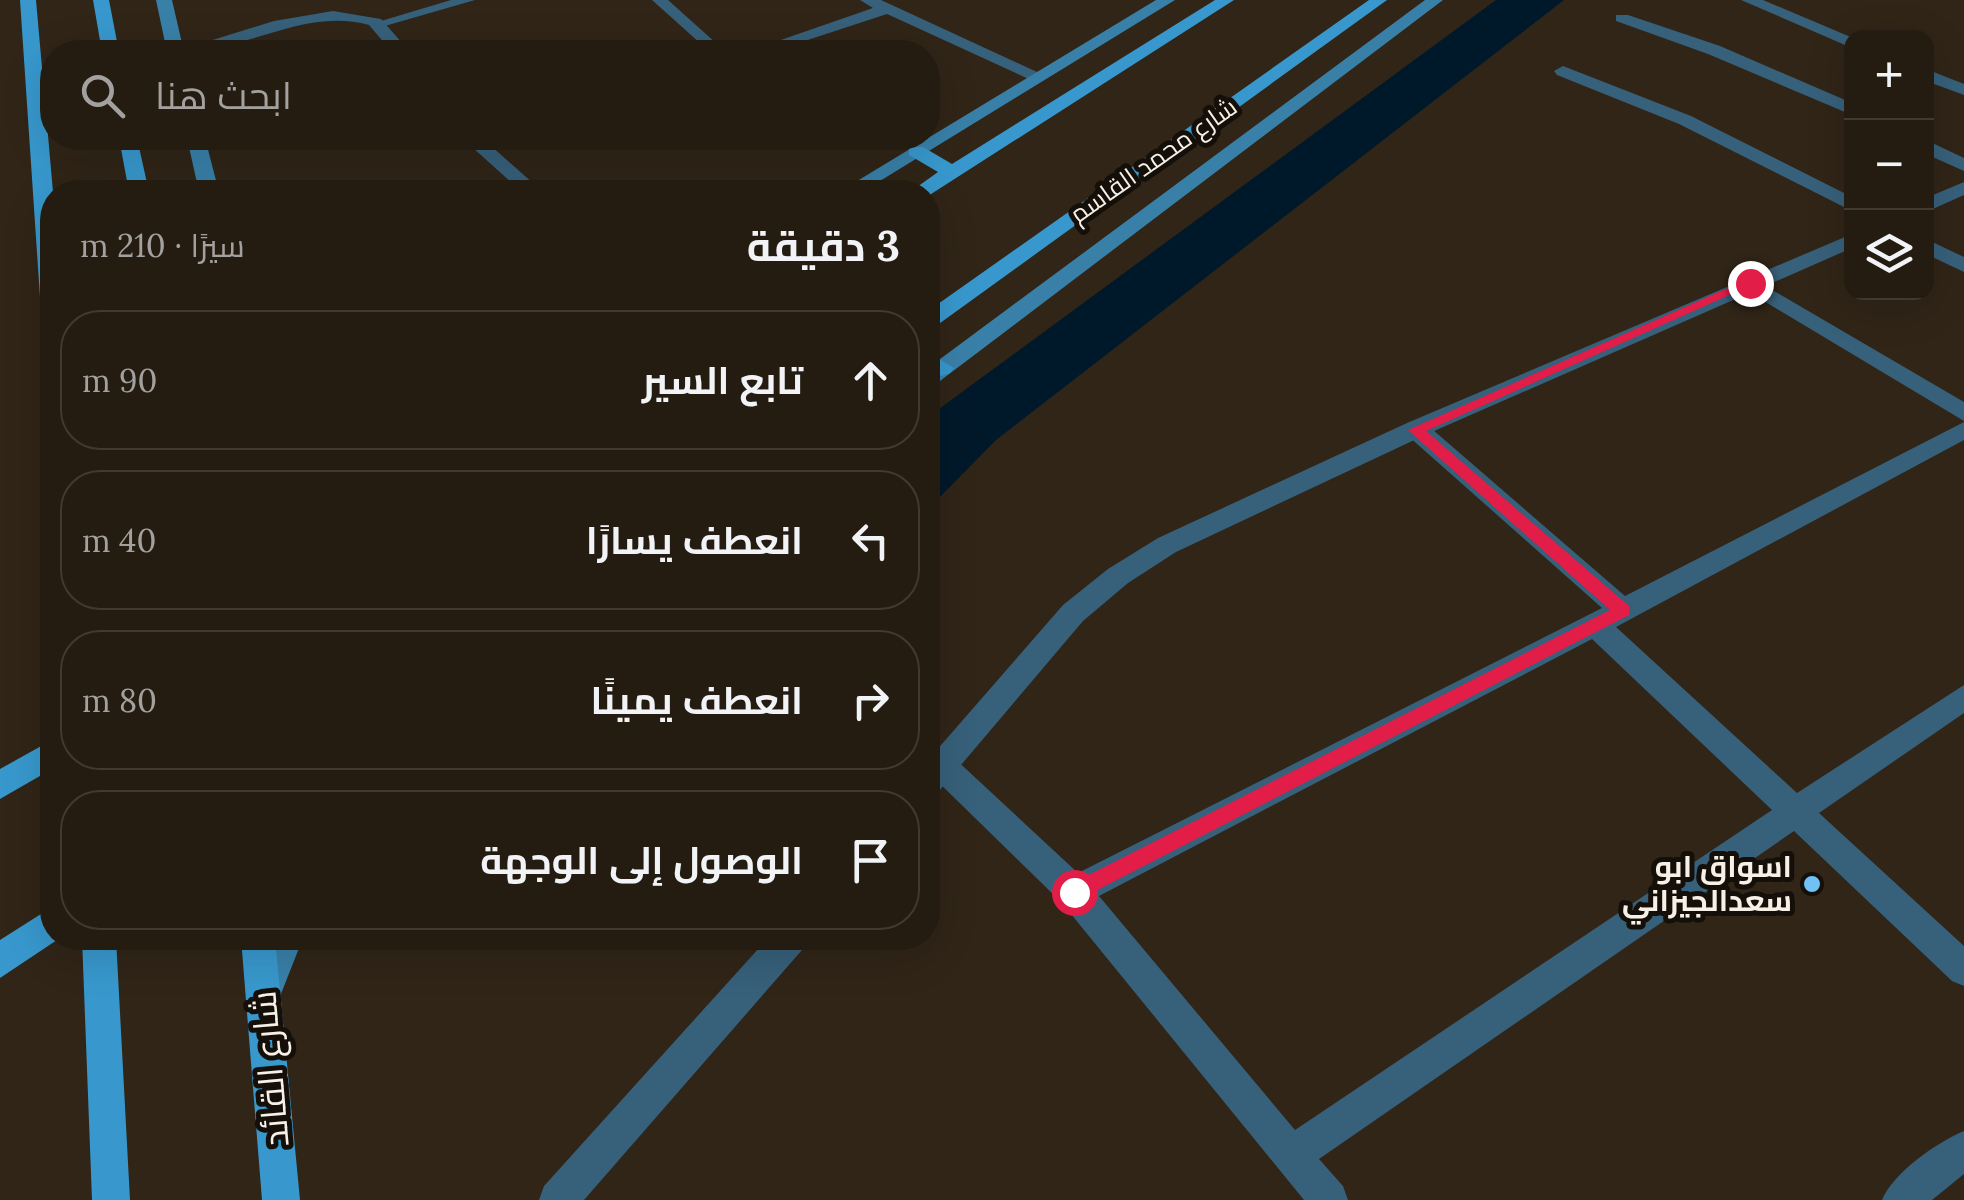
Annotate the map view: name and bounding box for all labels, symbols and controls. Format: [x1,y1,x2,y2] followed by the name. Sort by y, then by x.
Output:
[1844,30,1934,300] map controls
[1844,30,1934,120] button: +
[40,40,940,150] search box
[75,68,130,123] icon: search
[155,71,292,119] text: ابحث هنا
[1063,90,1244,231] street label: شارع محمد القاسم
[1844,120,1934,210] button: −
[1844,210,1934,300] button: layers
[747,219,900,273] text: 3 دقيقة
[80,225,245,266] text: سيرًا · 210 m
[1728,261,1774,307] route end
[843,353,898,408] icon: ahead
[642,356,803,404] text: تابع السير
[82,360,157,401] text: 90 m
[843,513,898,568] icon: left
[586,516,803,564] text: انعطف يسارًا
[82,520,156,561] text: 40 m
[843,673,898,728] icon: right
[590,676,803,724] text: انعطف يمينًا
[82,680,157,721] text: 80 m
[843,833,898,888] icon: arrive
[480,836,803,884] text: الوصول إلى الوجهة
[1622,847,1792,925] place label: اسواق ابو سعدالجيزاني
[1052,870,1098,916] route start
[1801,873,1823,895] marker: اسواق ابو سعدالجيزاني
[240,989,300,1149] street label: شارع القائد

